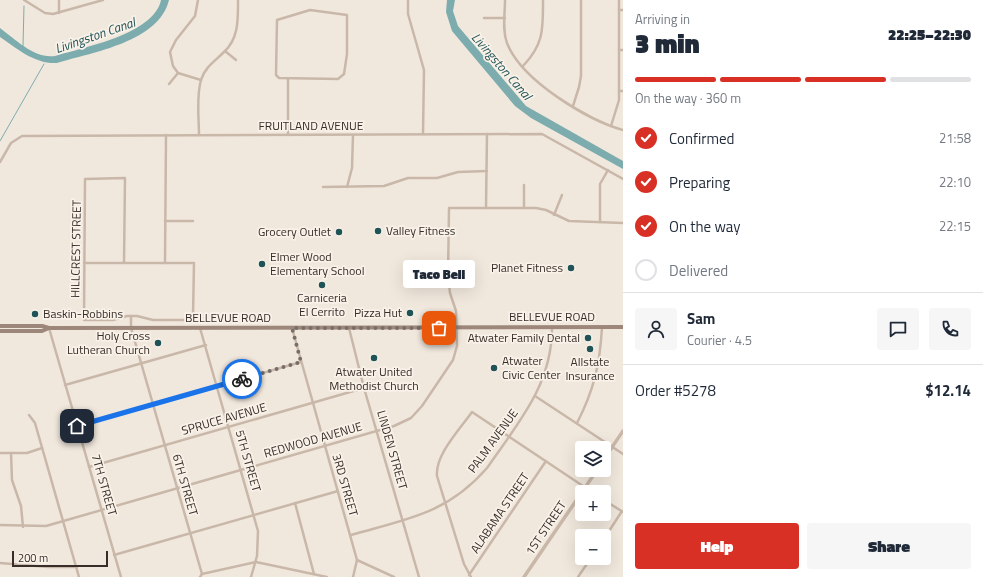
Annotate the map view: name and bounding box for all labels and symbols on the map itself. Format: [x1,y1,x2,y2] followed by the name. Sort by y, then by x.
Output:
[52,11,140,58] water label: Livingston Canal
[467,28,538,106] water label: Livingston Canal
[258,116,364,135] street label: FRUITLAND AVENUE
[65,199,86,298] street label: HILLCREST STREET
[386,221,456,240] place label: Valley Fitness
[258,222,332,241] place label: Grocery Outlet
[373,226,383,236] marker: Valley Fitness
[334,227,344,237] marker: Grocery Outlet
[270,247,364,280] place label: Elmer Wood Elementary School
[491,258,563,277] place label: Planet Fitness
[257,259,267,269] marker: Elmer Wood Elementary School
[403,260,475,288] callout: Taco Bell
[566,263,576,273] marker: Planet Fitness
[317,280,327,290] marker: Carniceria El Cerrito
[297,288,347,321] place label: Carniceria El Cerrito
[354,303,403,322] place label: Pizza Hut
[43,304,123,323] place label: Baskin-Robbins
[509,307,595,326] street label: BELLEVUE ROAD
[185,308,271,327] street label: BELLEVUE ROAD
[405,308,415,318] marker: Pizza Hut
[30,309,40,319] marker: Baskin-Robbins
[422,311,456,345] pin
[67,326,150,359] place label: Holy Cross Lutheran Church
[468,328,580,347] place label: Atwater Family Dental
[583,333,593,343] marker: Atwater Family Dental
[153,338,163,348] marker: Holy Cross Lutheran Church
[585,344,595,354] marker: Allstate Insurance
[502,351,561,384] place label: Atwater Civic Center
[565,352,615,385] place label: Allstate Insurance
[369,353,379,363] marker: Atwater United Methodist Church
[222,359,262,399] courier
[329,362,419,395] place label: Atwater United Methodist Church
[489,363,499,373] marker: Atwater Civic Center
[179,397,269,440] street label: SPRUCE AVENUE
[463,404,523,477] street label: PALM AVENUE
[372,408,413,492] street label: LINDEN STREET
[60,409,94,443] pin
[261,416,365,463] street label: REDWOOD AVENUE
[231,428,267,495] street label: 5TH STREET
[327,451,364,519] street label: 3RD STREET
[87,452,123,519] street label: 7TH STREET
[168,452,204,519] street label: 6TH STREET
[465,468,534,557] street label: ALABAMA STREET
[520,496,571,559] street label: 1ST STREET
[12,549,108,568] scale bar

